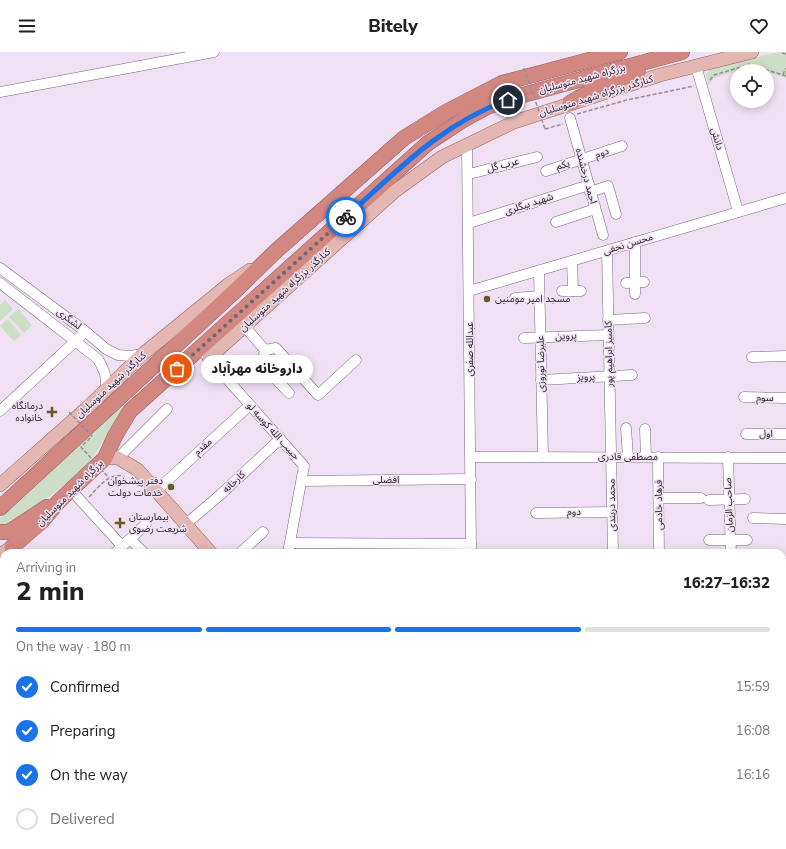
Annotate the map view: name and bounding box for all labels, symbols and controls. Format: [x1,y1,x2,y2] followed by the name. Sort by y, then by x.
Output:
[368,14,418,38] text: Bitely
[16,15,38,37] icon: menu
[748,15,770,37] icon: heart
[537,61,627,97] street label: بزرگراه شهید متوسلیان
[730,64,774,108] map controls
[730,64,774,108] button: locate
[537,72,656,120] street label: کنارگذر بزرگراه شهید متوسلیان
[491,83,525,117] pin
[497,89,519,111] icon: home
[707,126,727,152] street label: دانش
[593,144,611,163] street label: دوم
[572,147,600,205] street label: احمد درخشنده
[485,154,521,176] street label: عرب گل
[554,156,572,174] street label: یکم
[503,189,555,218] street label: شهید بیگلری
[326,197,366,237] courier
[335,206,357,228] icon: bike
[601,230,655,258] street label: محسن نجفی
[236,244,334,335] street label: کنارگذر بزرگراه شهید متوسلیان
[495,292,571,306] place label: مسجد امیر مومنین
[482,294,492,304] marker: مسجد امیر مومنین
[54,305,85,333] street label: لشگری
[601,320,617,388] street label: کامبیز ابراهیم پور
[463,322,477,376] street label: عبدالله صفری
[555,328,577,344] street label: پروین
[534,336,548,392] street label: علیرضا نوروزی
[73,348,150,421] street label: کنارگذر شهید متوسلیان
[160,352,194,386] pin
[201,355,313,383] callout: داروخانه مهرآباد
[166,358,188,380] icon: bag
[211,360,303,378] text: داروخانه مهرآباد
[575,370,596,385] street label: پرویز
[756,391,774,406] street label: سوم
[12,399,43,425] place label: درمانگاه خانواده
[243,399,303,463] street label: حبیب الله کوسه لو
[46,406,58,418] marker: درمانگاه خانواده
[759,427,773,441] street label: اول
[191,435,216,460] street label: مقدم
[598,450,658,464] street label: مصطفی قادری
[33,456,107,530] street label: بزرگراه شهید متوسلیان
[219,467,249,496] street label: کارخانه
[373,473,399,487] street label: افضلی
[108,474,163,500] place label: دفتر پیشخوان خدمات دولت
[721,477,737,533] street label: صاحب الزمان
[605,479,619,531] street label: محمد دربندی
[652,479,666,530] street label: فرهاد خادمی
[166,482,176,492] marker: دفتر پیشخوان خدمات دولت
[567,505,581,520] street label: دوم
[129,510,187,536] place label: بیمارستان شریعت رضوی
[114,517,126,529] marker: بیمارستان شریعت رضوی
[16,559,76,577] text: Arriving in
[683,573,770,593] text: 16:27–16:32
[16,574,84,609] text: 2 min
[16,638,131,656] text: On the way · 180 m
[16,676,38,698] icon: check
[50,677,120,697] text: Confirmed
[736,678,770,696] text: 15:59
[16,720,38,742] icon: check
[50,721,115,741] text: Preparing
[736,722,770,740] text: 16:08
[16,764,38,786] icon: check
[50,765,128,785] text: On the way
[736,766,770,784] text: 16:16
[50,809,115,829] text: Delivered

